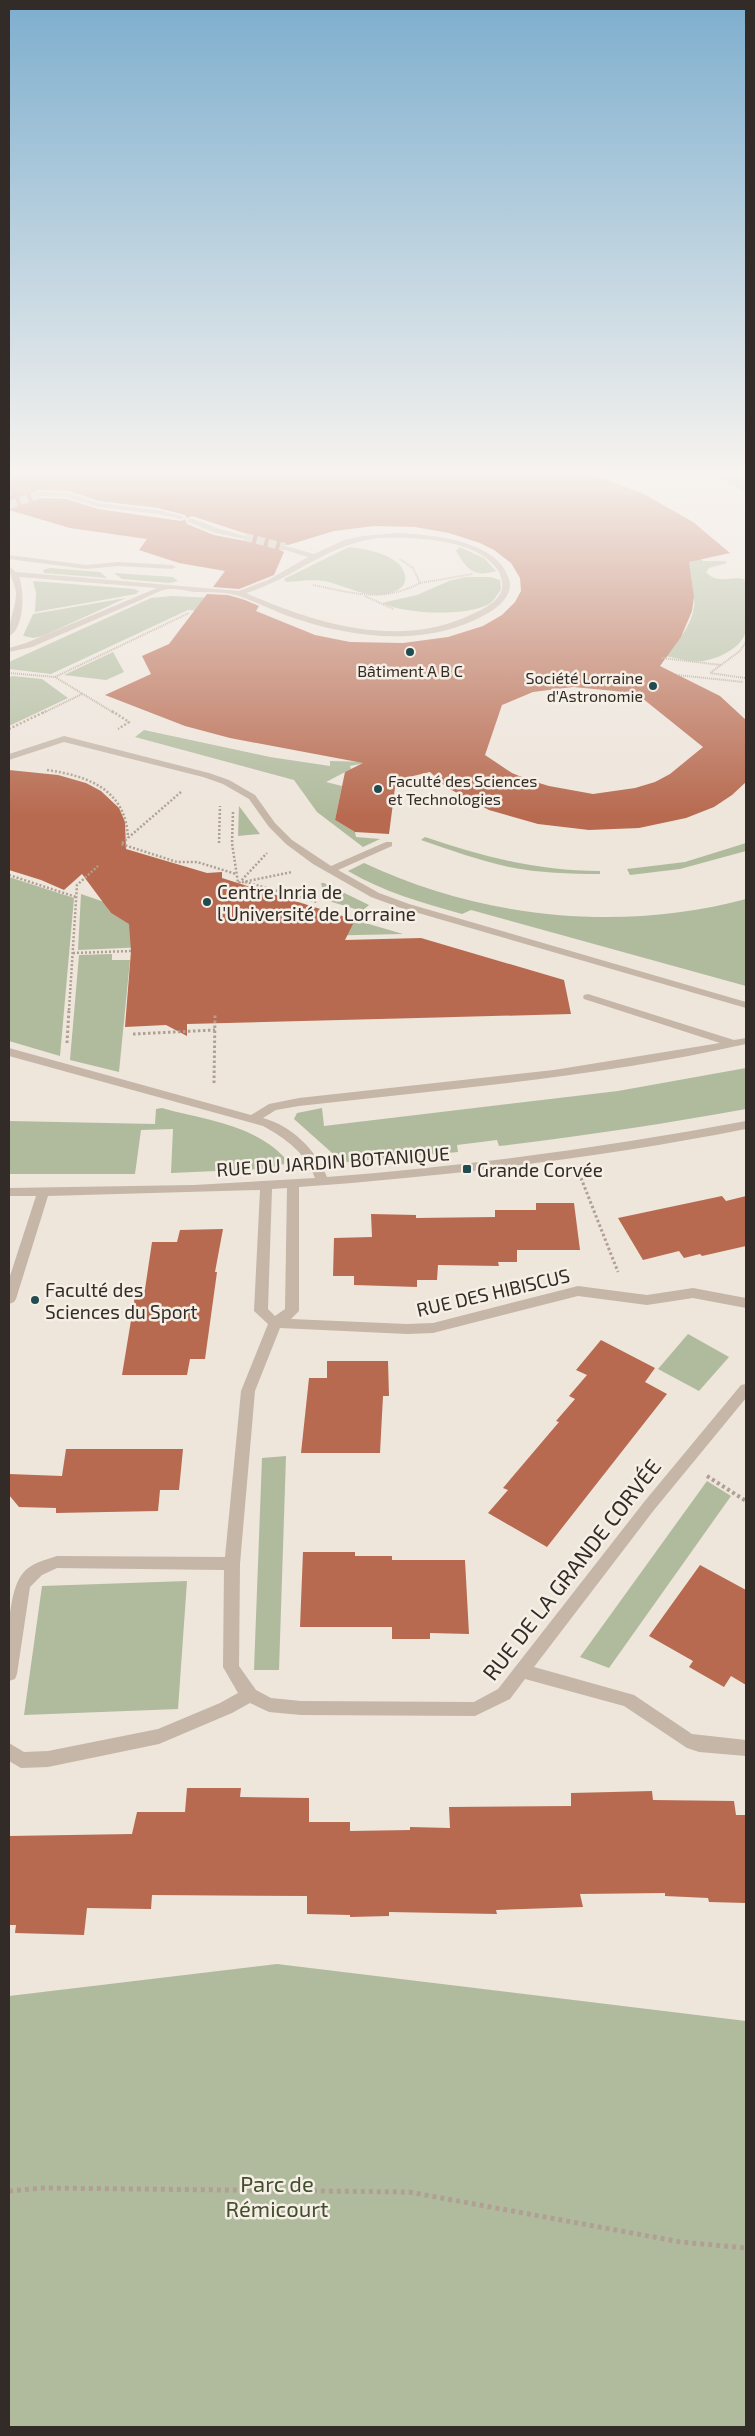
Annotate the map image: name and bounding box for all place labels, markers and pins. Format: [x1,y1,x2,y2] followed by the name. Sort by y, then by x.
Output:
[404,646,416,658] marker: Bâtiment A B C
[357,661,463,680] place label: Bâtiment A B C
[526,668,643,705] place label: Société Lorraine d'Astronomie
[647,680,659,692] marker: Société Lorraine d'Astronomie
[388,771,537,808] place label: Faculté des Sciences et Technologies
[372,783,384,795] marker: Faculté des Sciences et Technologies
[217,880,416,925] place label: Centre Inria de l'Université de Lorraine
[201,896,213,908] marker: Centre Inria de l'Université de Lorraine
[477,1158,603,1181] place label: Grande Corvée
[461,1163,473,1175] marker: Grande Corvée
[45,1278,197,1323] place label: Faculté des Sciences du Sport
[29,1294,41,1306] marker: Faculté des Sciences du Sport

